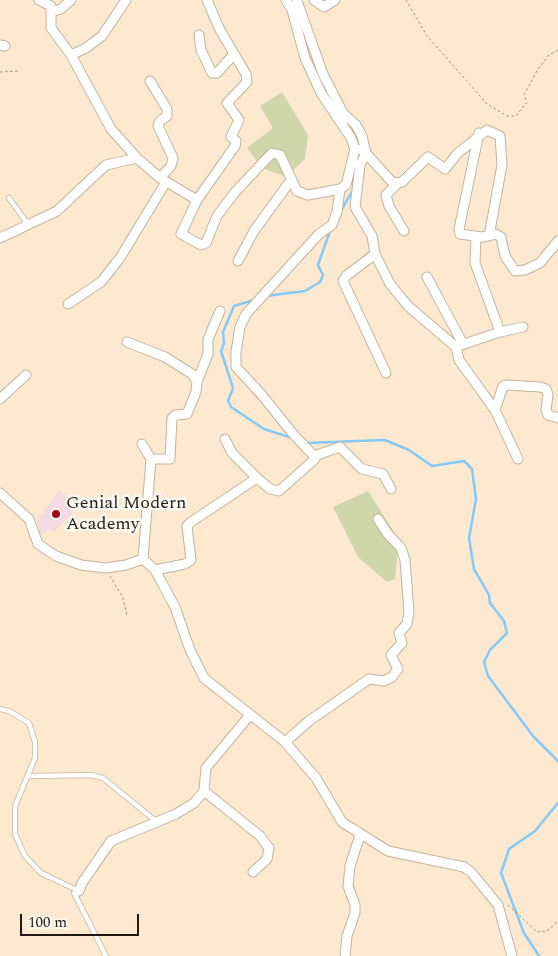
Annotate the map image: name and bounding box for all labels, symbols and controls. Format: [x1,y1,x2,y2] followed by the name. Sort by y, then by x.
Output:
[66,493,187,536] place label: Genial Modern Academy
[50,508,62,520] marker: Genial Modern Academy
[22,904,141,936] scale bar
[28,911,67,934] text: 100 m

